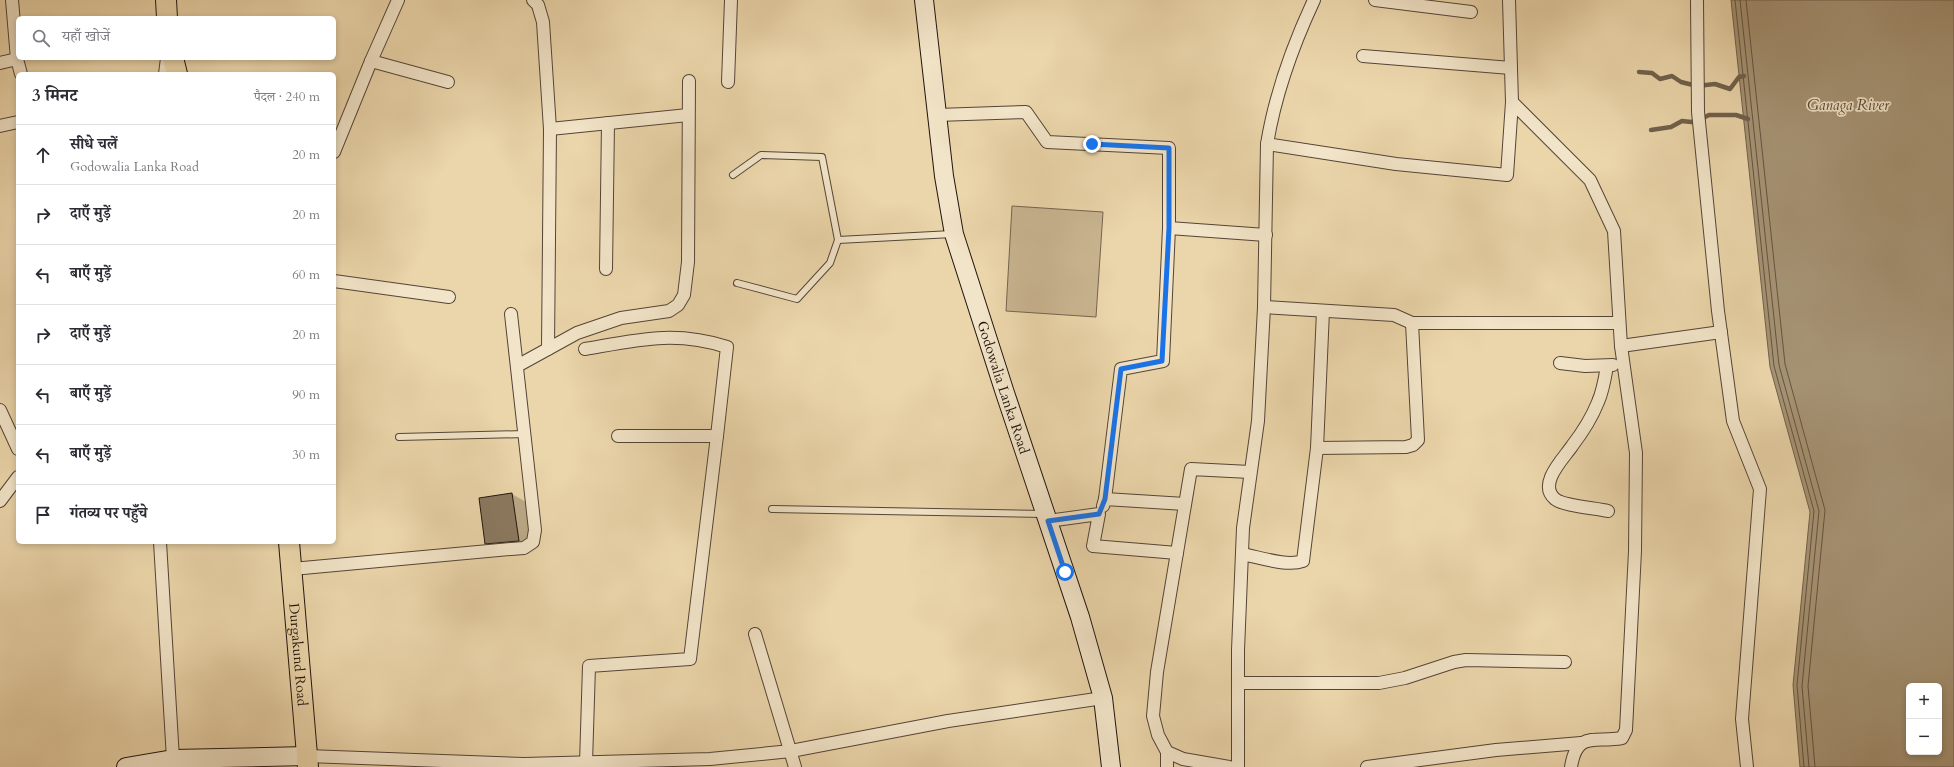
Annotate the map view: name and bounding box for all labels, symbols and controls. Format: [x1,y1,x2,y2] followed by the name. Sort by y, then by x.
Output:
[16,16,336,60] search box
[62,26,110,46] text: यहाँ खोजें
[30,27,52,49] icon: search
[32,84,78,107] text: 3 मिनट
[254,88,320,106] text: पैदल · 240 m
[1807,95,1890,115] water label: Ganaga River
[70,134,118,154] text: सीधे चलें
[1083,135,1101,153] route end
[32,144,54,166] icon: ahead
[292,146,320,164] text: 20 m
[70,158,199,176] text: Godowalia Lanka Road
[70,203,111,223] text: दाएँ मुड़ें
[32,204,54,226] icon: right
[292,206,320,224] text: 20 m
[70,263,111,283] text: बाएँ मुड़ें
[32,264,54,286] icon: left
[292,266,320,284] text: 60 m
[973,318,1034,457] street label: Godowalia Lanka Road
[70,323,111,343] text: दाएँ मुड़ें
[32,324,54,346] icon: right
[292,326,320,344] text: 20 m
[70,383,111,403] text: बाएँ मुड़ें
[32,384,54,406] icon: left
[292,386,320,404] text: 90 m
[70,443,111,463] text: बाएँ मुड़ें
[32,444,54,466] icon: left
[292,446,320,464] text: 30 m
[70,503,147,523] text: गंतव्य पर पहुँचे
[32,504,54,526] icon: arrive
[1056,563,1074,581] route start
[285,602,312,707] street label: Durgakund Road
[1906,683,1942,755] map controls
[1906,683,1942,719] button: +
[1906,719,1942,755] button: −

